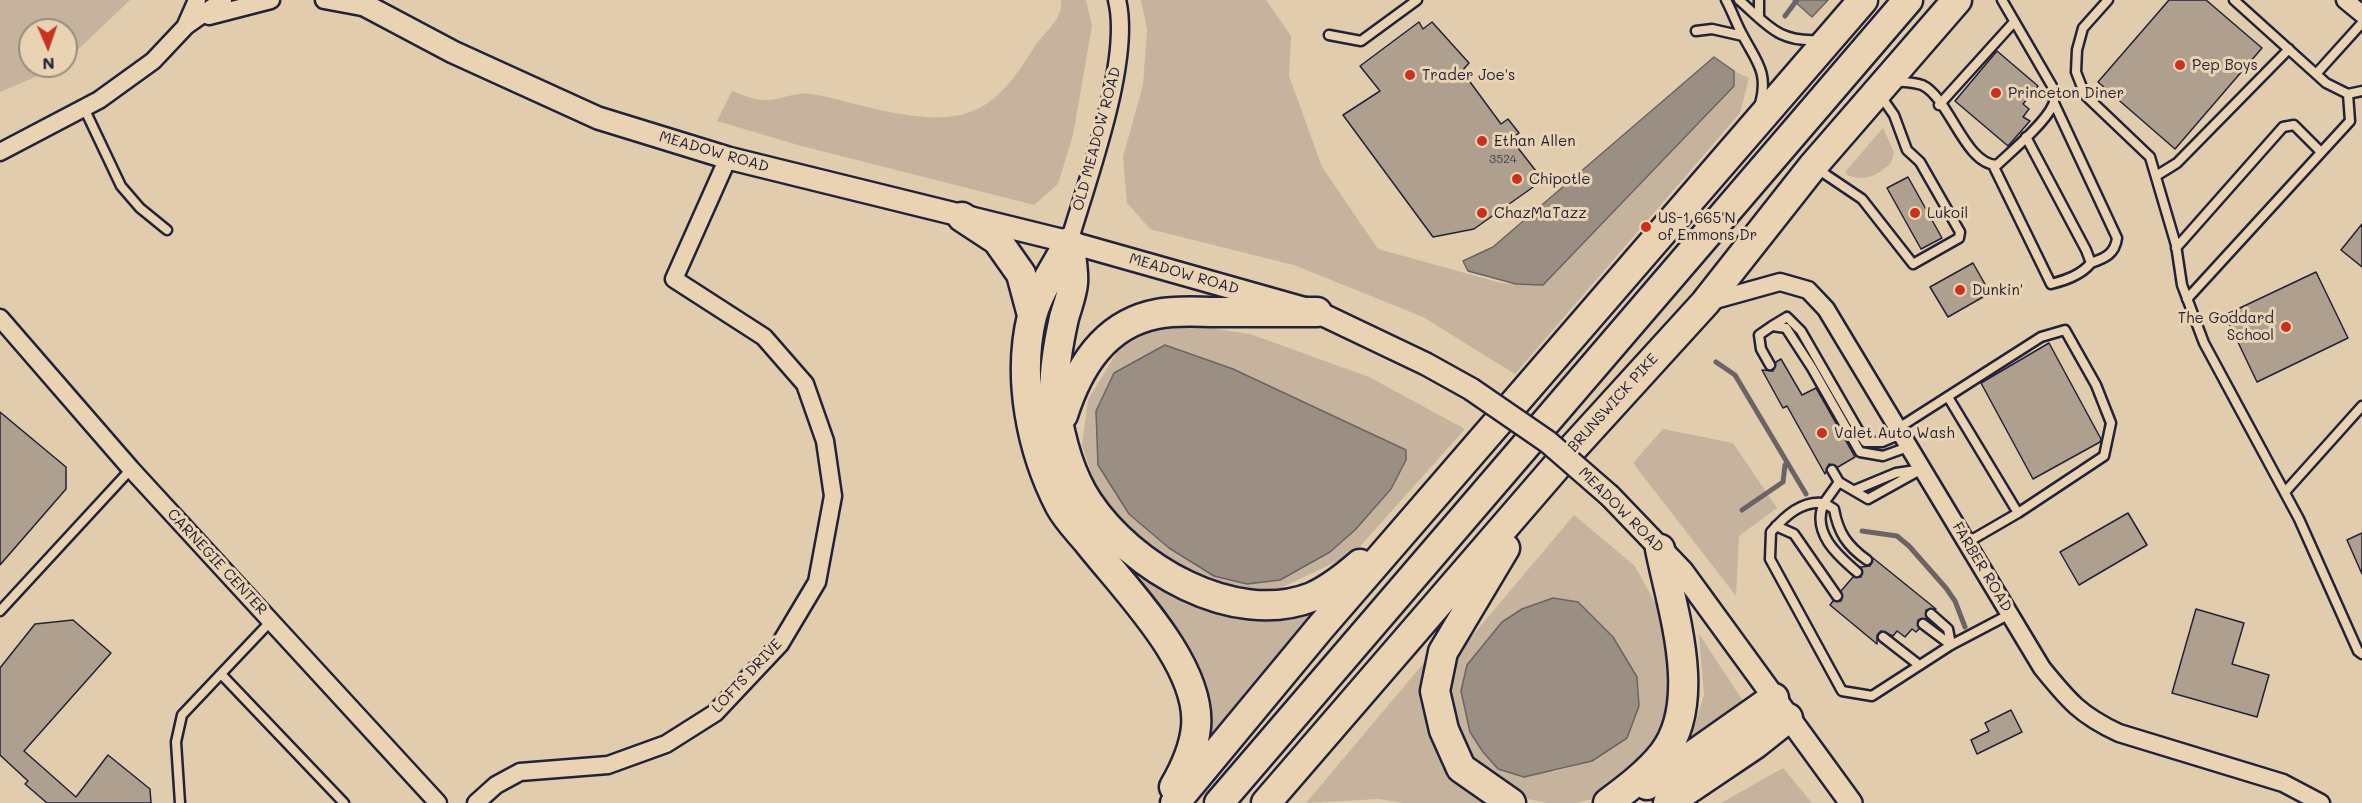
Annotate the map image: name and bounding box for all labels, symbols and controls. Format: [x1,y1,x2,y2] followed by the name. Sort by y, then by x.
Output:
[18,18,78,78] north arrow
[42,54,55,75] text: N
[2192,56,2258,74] place label: Pep Boys
[2173,58,2187,72] marker: Pep Boys
[1069,65,1125,213] street label: OLD MEADOW ROAD
[1422,66,1515,84] place label: Trader Joe's
[1403,68,1417,82] marker: Trader Joe's
[2008,84,2124,102] place label: Princeton Diner
[1989,86,2003,100] marker: Princeton Diner
[657,128,771,176] street label: MEADOW ROAD
[1494,132,1576,150] place label: Ethan Allen
[1475,134,1489,148] marker: Ethan Allen
[1489,152,1517,166] house number: 3524
[1529,170,1591,188] place label: Chipotle
[1510,172,1524,186] marker: Chipotle
[1494,204,1587,222] place label: ChazMaTazz
[1927,204,1968,222] place label: Lukoil
[1475,206,1489,220] marker: ChazMaTazz
[1908,206,1922,220] marker: Lukoil
[1658,209,1757,244] place label: US-1 665'N of Emmons Dr
[1639,220,1653,234] marker: US-1 665'N of Emmons Dr
[1127,250,1241,298] street label: MEADOW ROAD
[1972,281,2023,299] place label: Dunkin'
[1953,283,1967,297] marker: Dunkin'
[2178,309,2274,344] place label: The Goddard School
[2279,320,2293,334] marker: The Goddard School
[1564,350,1662,456] street label: BRUNSWICK PIKE
[1834,424,1955,442] place label: Valet Auto Wash
[1815,426,1829,440] marker: Valet Auto Wash
[1575,464,1667,556] street label: MEADOW ROAD
[163,505,271,619] street label: CARNEGIE CENTER
[1948,519,2016,615] street label: FARBER ROAD
[708,635,786,717] street label: LOFTS DRIVE

